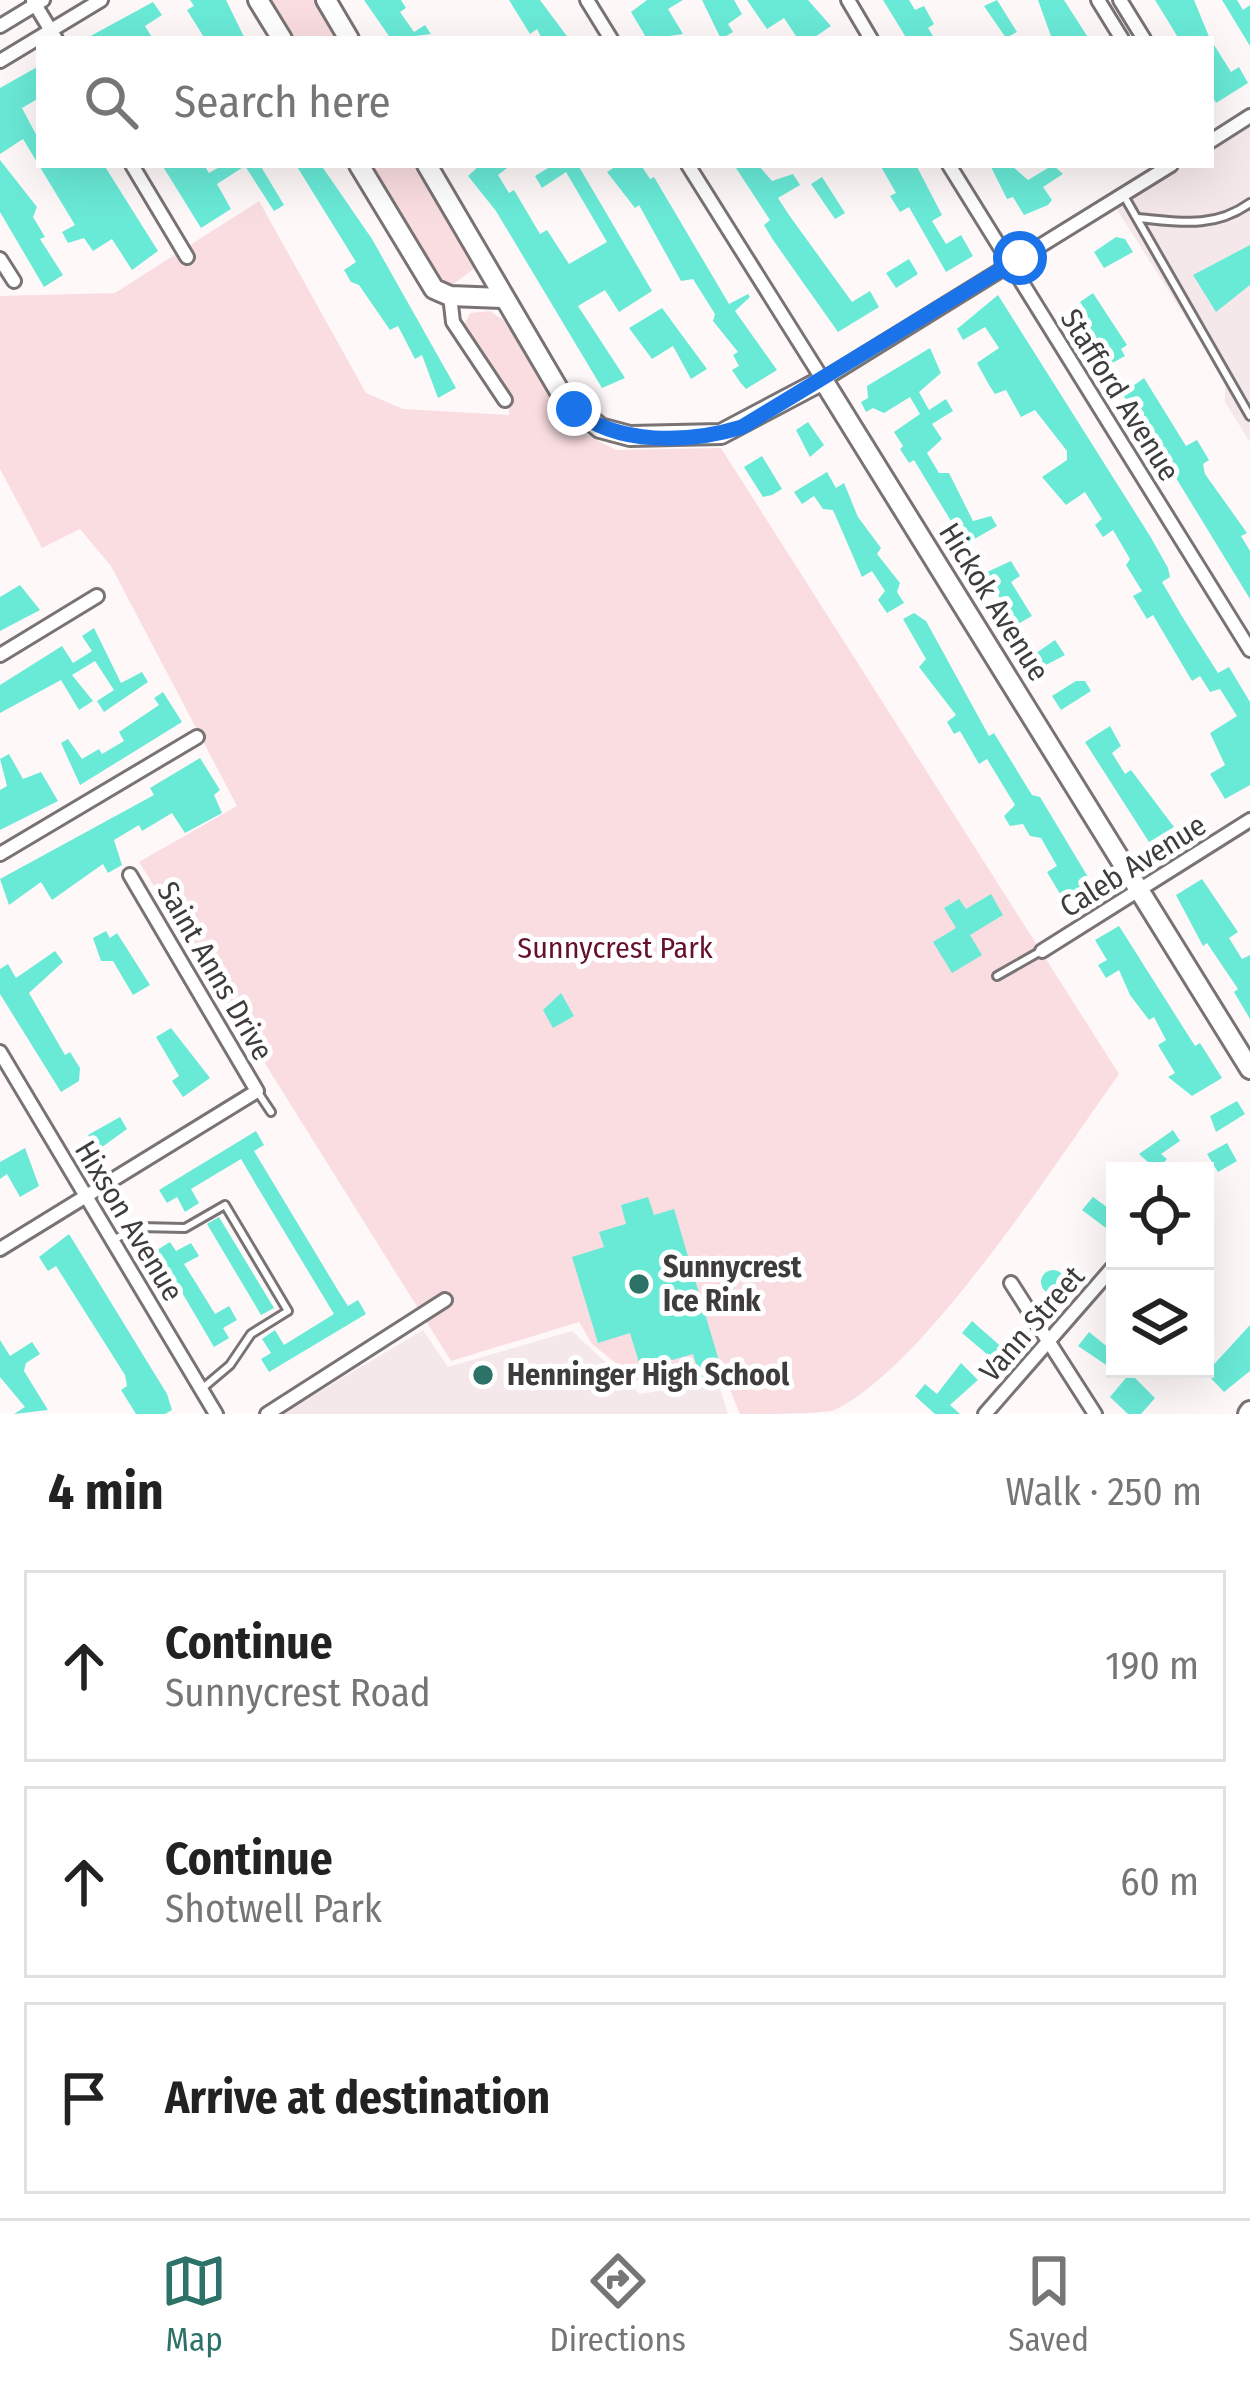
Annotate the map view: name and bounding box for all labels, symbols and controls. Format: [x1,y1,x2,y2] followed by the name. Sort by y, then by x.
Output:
[36,36,1214,168] search box
[78,69,144,135] icon: search
[174,75,391,129] text: Search here
[993,231,1047,285] route start
[1053,302,1187,488] street label: Stafford Avenue
[547,382,601,436] route end
[931,516,1057,688] street label: Hickok Avenue
[1053,807,1213,925] street label: Caleb Avenue
[149,875,281,1067] street label: Saint Anns Drive
[517,930,713,966] park label: Sunnycrest Park
[67,1134,191,1308] street label: Hixson Avenue
[1106,1162,1214,1378] map controls
[1106,1162,1214,1270] button: locate
[663,1249,802,1319] place label: Sunnycrest Ice Rink
[972,1259,1092,1389] street label: Vann Street
[1106,1270,1214,1378] button: layers
[626,1271,652,1297] marker: Sunnycrest Ice Rink
[507,1357,790,1393] place label: Henninger High School
[470,1362,496,1388] marker: Henninger High School
[48,1461,164,1523] text: 4 min
[1006,1469,1202,1515] text: Walk · 250 m
[165,1616,333,1670] text: Continue
[51,1633,117,1699] icon: ahead
[1105,1643,1199,1689] text: 190 m
[165,1670,431,1716] text: Sunnycrest Road
[165,1832,333,1886] text: Continue
[51,1849,117,1915] icon: ahead
[1120,1859,1199,1905] text: 60 m
[165,1886,382,1932] text: Shotwell Park
[51,2065,117,2131] icon: arrive
[165,2071,550,2125] text: Arrive at destination
[161,2248,227,2360] tab: Map
[549,2248,686,2360] tab: Directions
[1008,2248,1089,2360] tab: Saved

